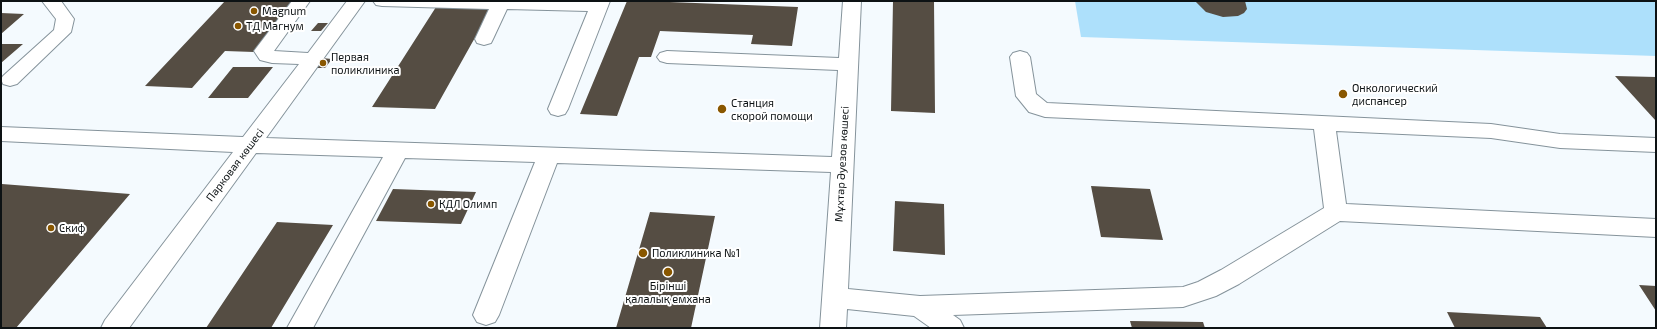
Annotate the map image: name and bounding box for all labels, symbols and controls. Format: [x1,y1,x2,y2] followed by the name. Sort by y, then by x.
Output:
[262,4,306,18] place label: Magnum
[249,6,259,16] marker: Magnum
[246,19,304,33] place label: ТД Магнум
[233,21,243,31] marker: ТД Магнум
[331,50,400,76] place label: Первая поликлиника
[318,58,328,68] marker: Первая поликлиника
[1352,81,1438,107] place label: Онкологический диспансер
[1337,88,1349,100] marker: Онкологический диспансер
[731,96,813,122] place label: Станция скорой помощи
[716,103,728,115] marker: Станция скорой помощи
[832,106,852,222] street label: Мұхтар Әуезов көшесі
[203,126,267,204] street label: Парковая көшесі
[439,197,497,211] place label: КДЛ Олимп
[426,199,436,209] marker: КДЛ Олимп
[59,221,86,235] place label: Скиф
[46,223,56,233] marker: Скиф
[652,246,740,260] place label: Поликлиника №1
[637,247,649,259] marker: Поликлиника №1
[662,266,674,278] marker: Бірінші қалалық емхана
[625,279,711,305] place label: Бірінші қалалық емхана

